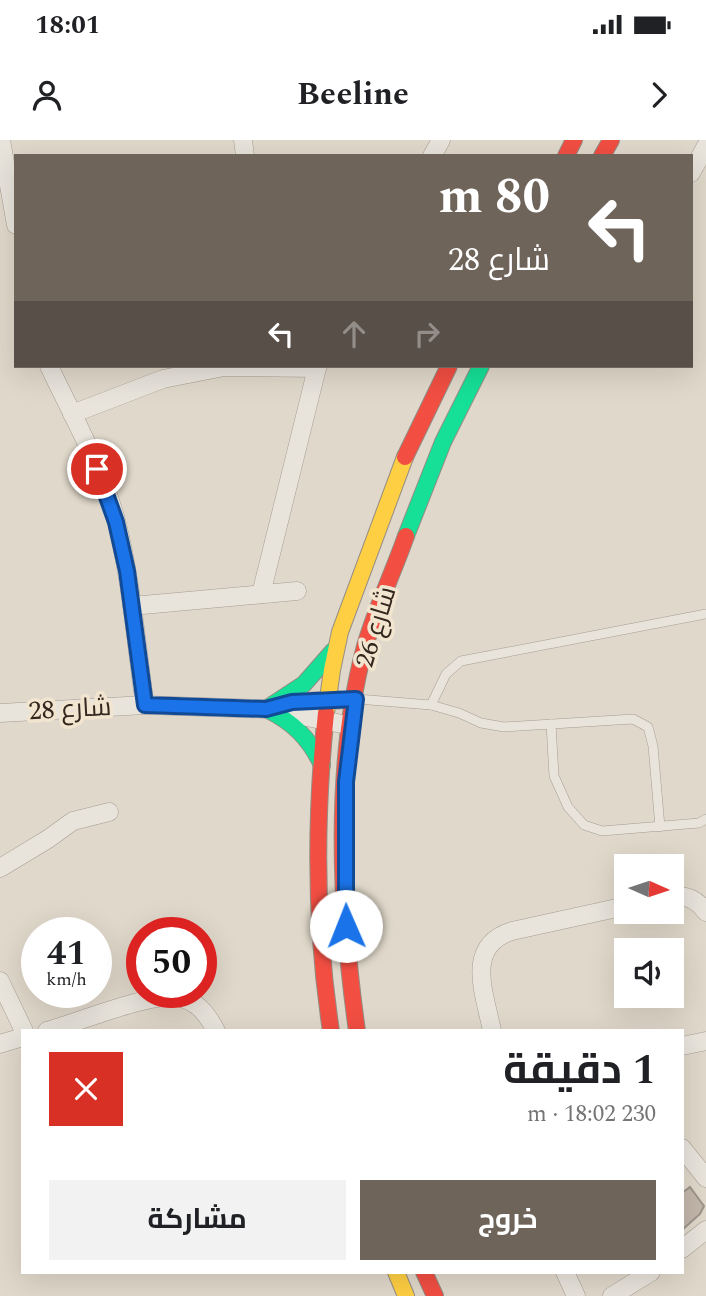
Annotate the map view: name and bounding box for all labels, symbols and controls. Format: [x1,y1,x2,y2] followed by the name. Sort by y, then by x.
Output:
[35,5,100,45] text: 18:01
[297,70,409,119] text: Beeline
[28,76,66,114] icon: person
[640,76,678,114] icon: forward
[439,160,550,235] text: 80 m
[574,182,665,273] icon: left
[448,236,550,285] text: شارع 28
[262,315,300,353] icon: left
[335,315,373,353] icon: ahead
[408,315,446,353] icon: right
[67,439,127,499] pin
[78,450,116,488] icon: arrive
[345,582,407,672] street label: شارع 26
[28,687,112,731] street label: شارع 28
[614,854,684,924] north arrow
[614,854,684,1008] map controls
[309,889,383,963] position arrow
[126,917,217,1008] speed limit sign: 50
[47,927,86,980] text: 41
[614,938,684,1008] button: sound
[46,966,87,993] text: km/h
[503,1039,656,1102] text: 1 دقيقة
[49,1052,123,1126] button: close
[527,1097,656,1132] text: 230 m · 18:02
[49,1180,346,1260] button: مشاركة
[360,1180,656,1260] button: خروج

